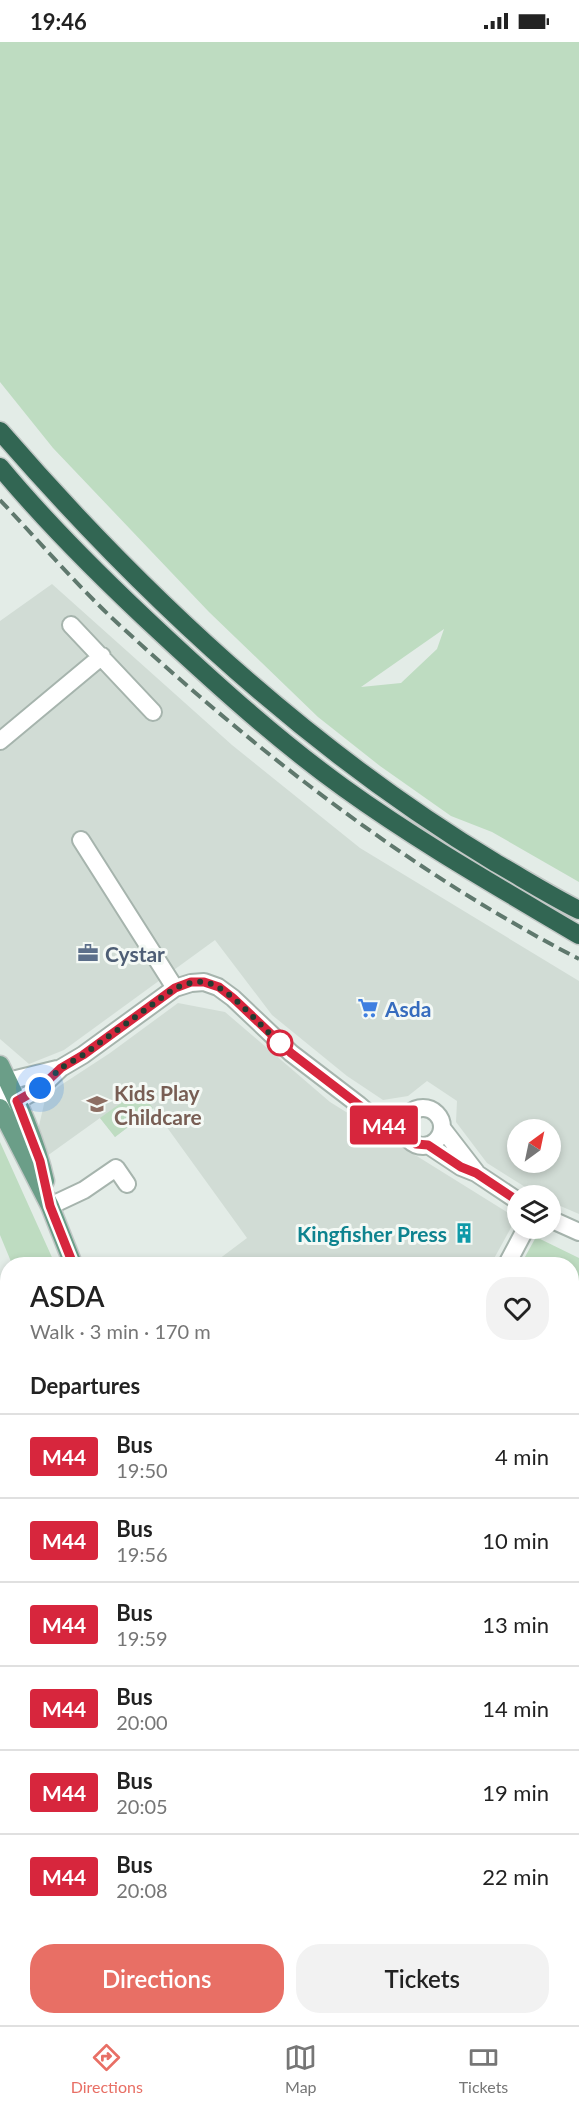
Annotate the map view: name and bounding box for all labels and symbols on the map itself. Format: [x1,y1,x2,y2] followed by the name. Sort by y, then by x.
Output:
[76,941,100,965] office icon: Cystar
[105,941,165,966] place label: Cystar
[356,996,380,1020] supermarket icon: Asda
[384,996,431,1021] place label: Asda
[267,1030,293,1056] unlabelled marker
[25,1073,55,1103] your location
[114,1080,202,1129] place label: Kids Play Childcare
[85,1092,109,1116] school or university icon: Kids Play Childcare
[350,1106,418,1144] line badge: M44
[507,1119,561,1173] north arrow
[297,1221,447,1246] place label: Kingfisher Press
[452,1221,476,1245] building icon: Kingfisher Press

